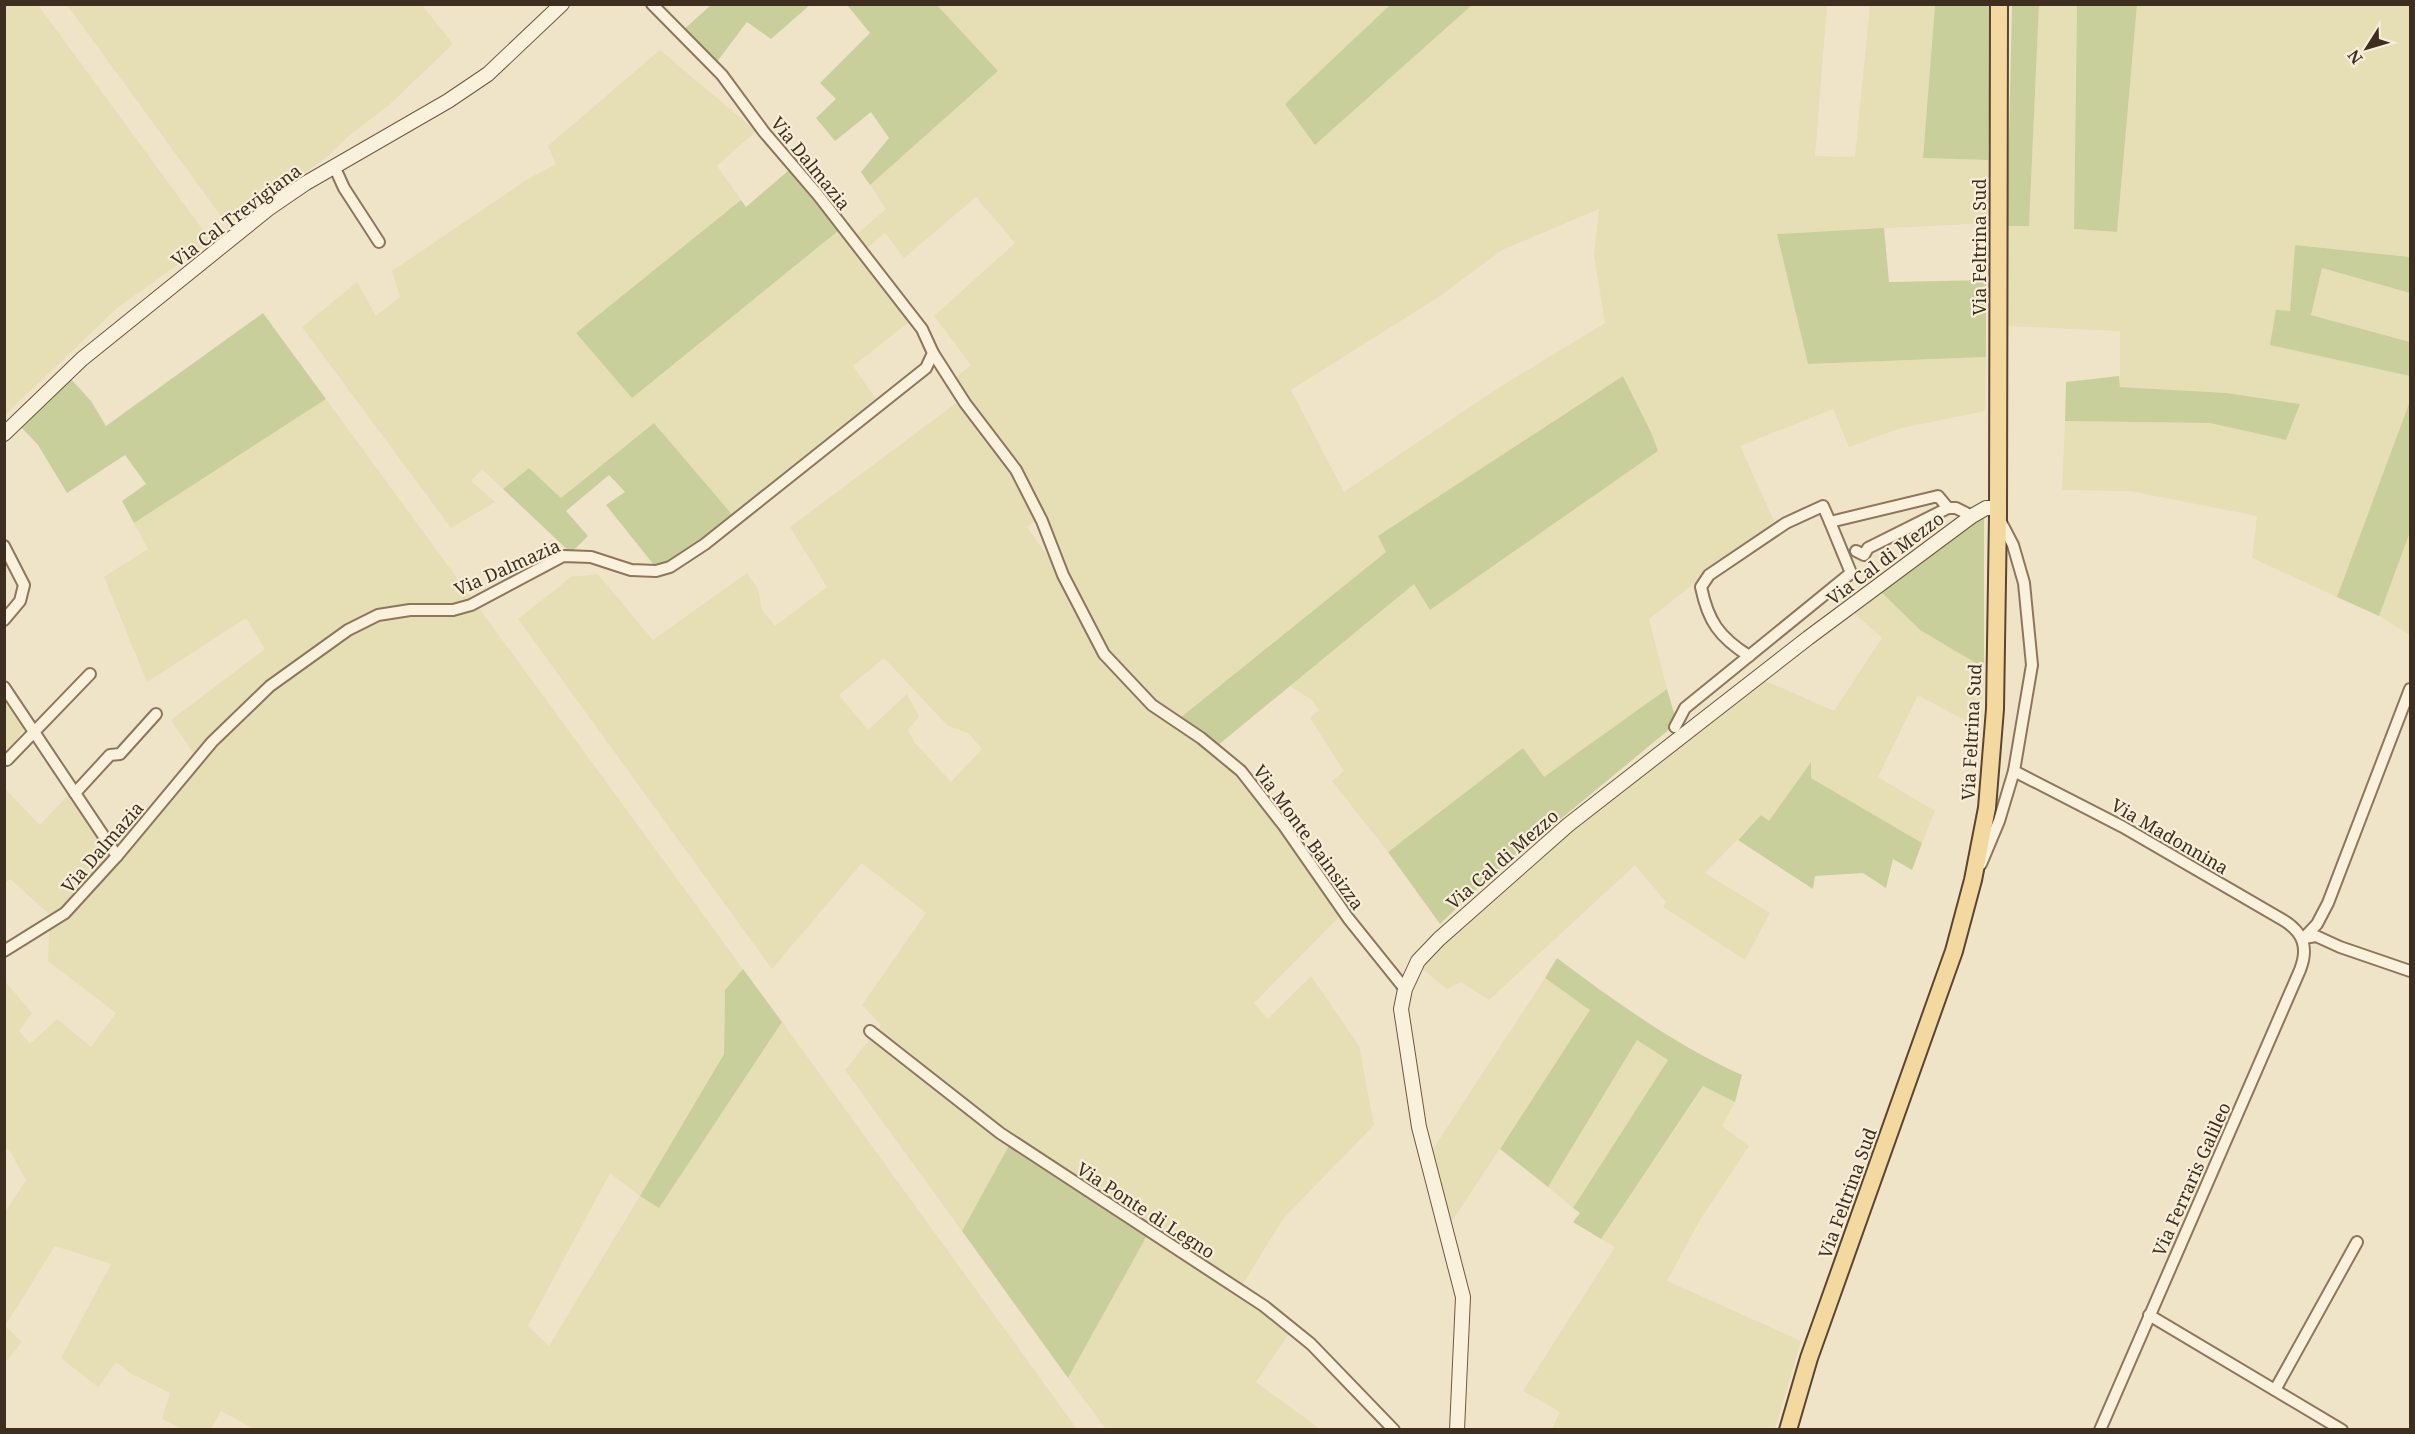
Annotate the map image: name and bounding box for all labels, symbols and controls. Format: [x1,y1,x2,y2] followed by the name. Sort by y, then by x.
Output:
[2337,18,2397,78] north arrow
[2342,45,2368,69] text: N
[766,111,856,215] street label: Via Dalmazia
[166,158,306,272] street label: Via Cal Trevigiana
[1967,178,1991,316] street label: Via Feltrina Sud
[1821,506,1949,610] street label: Via Cal di Mezzo
[450,533,564,601] street label: Via Dalmazia
[1955,663,1987,801] street label: Via Feltrina Sud
[1248,760,1370,914] street label: Via Monte Bainsizza
[2107,793,2233,879] street label: Via Madonnina
[56,796,148,898] street label: Via Dalmazia
[1441,804,1563,914] street label: Via Cal di Mezzo
[2146,1098,2236,1260] street label: Via Ferraris Galileo
[1812,1124,1882,1262] street label: Via Feltrina Sud
[1072,1156,1220,1264] street label: Via Ponte di Legno

